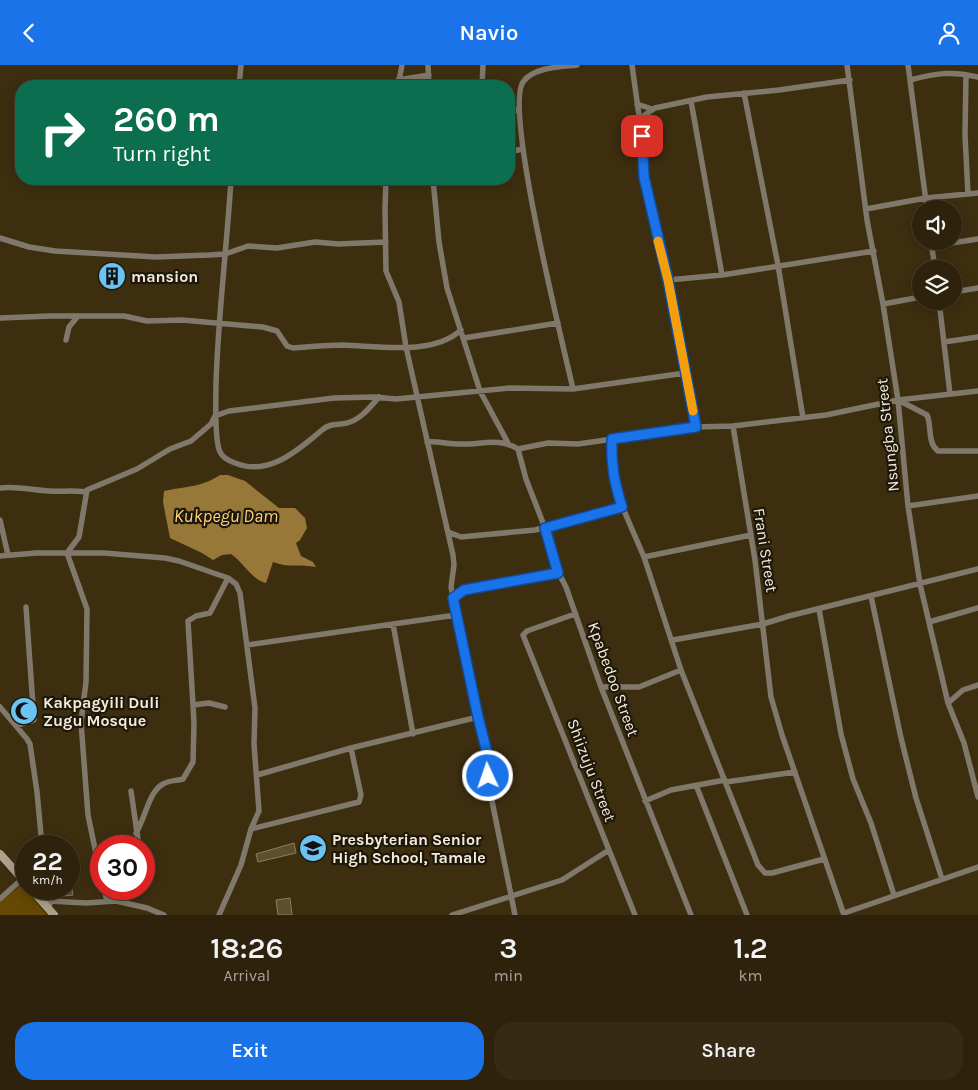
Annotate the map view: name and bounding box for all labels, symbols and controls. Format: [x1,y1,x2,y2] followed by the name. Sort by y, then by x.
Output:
[15,19,43,47] icon: back
[935,19,963,47] icon: person
[460,20,518,46] text: Navio
[113,99,220,140] text: 260 m
[30,100,95,165] icon: right
[621,115,663,157] pin
[628,122,656,150] icon: arrive
[113,141,211,167] text: Turn right
[912,200,962,310] map controls
[912,200,962,250] button: sound
[912,260,962,310] button: layers
[97,261,127,291] building icon: mansion
[131,267,198,286] place label: mansion
[872,377,903,493] street label: Nsungba Street
[174,505,278,527] water label: Kukpegu Dam
[749,507,782,594] street label: Frani Street
[584,619,643,739] street label: Kpabedoo Street
[43,693,159,730] place label: Kakpagyili Duli Zugu Mosque
[9,696,39,726] mosque icon: Kakpagyili Duli Zugu Mosque
[563,716,620,824] street label: Shiizuju Street
[461,749,513,801] position arrow
[332,830,486,867] place label: Presbyterian Senior High School, Tamale
[298,833,328,863] school or university icon: Presbyterian Senior High School, Tamale
[90,835,155,900] speed limit sign: 30
[32,847,63,876] text: 22
[32,873,63,887] text: km/h
[210,930,283,966] text: 18:26
[499,930,518,966] text: 3
[733,930,768,966] text: 1.2
[223,966,270,985] text: Arrival
[494,966,523,985] text: min
[739,966,763,985] text: km
[15,1022,484,1080] button: Exit
[494,1022,963,1080] button: Share

